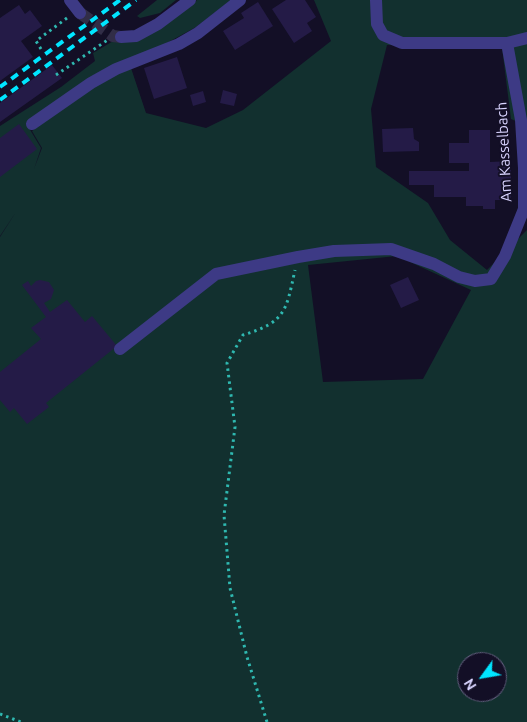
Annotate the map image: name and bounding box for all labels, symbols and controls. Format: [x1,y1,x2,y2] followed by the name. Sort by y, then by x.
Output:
[492,101,516,203] street label: Am Kasselbach
[457,652,507,702] north arrow
[461,676,480,693] text: N

